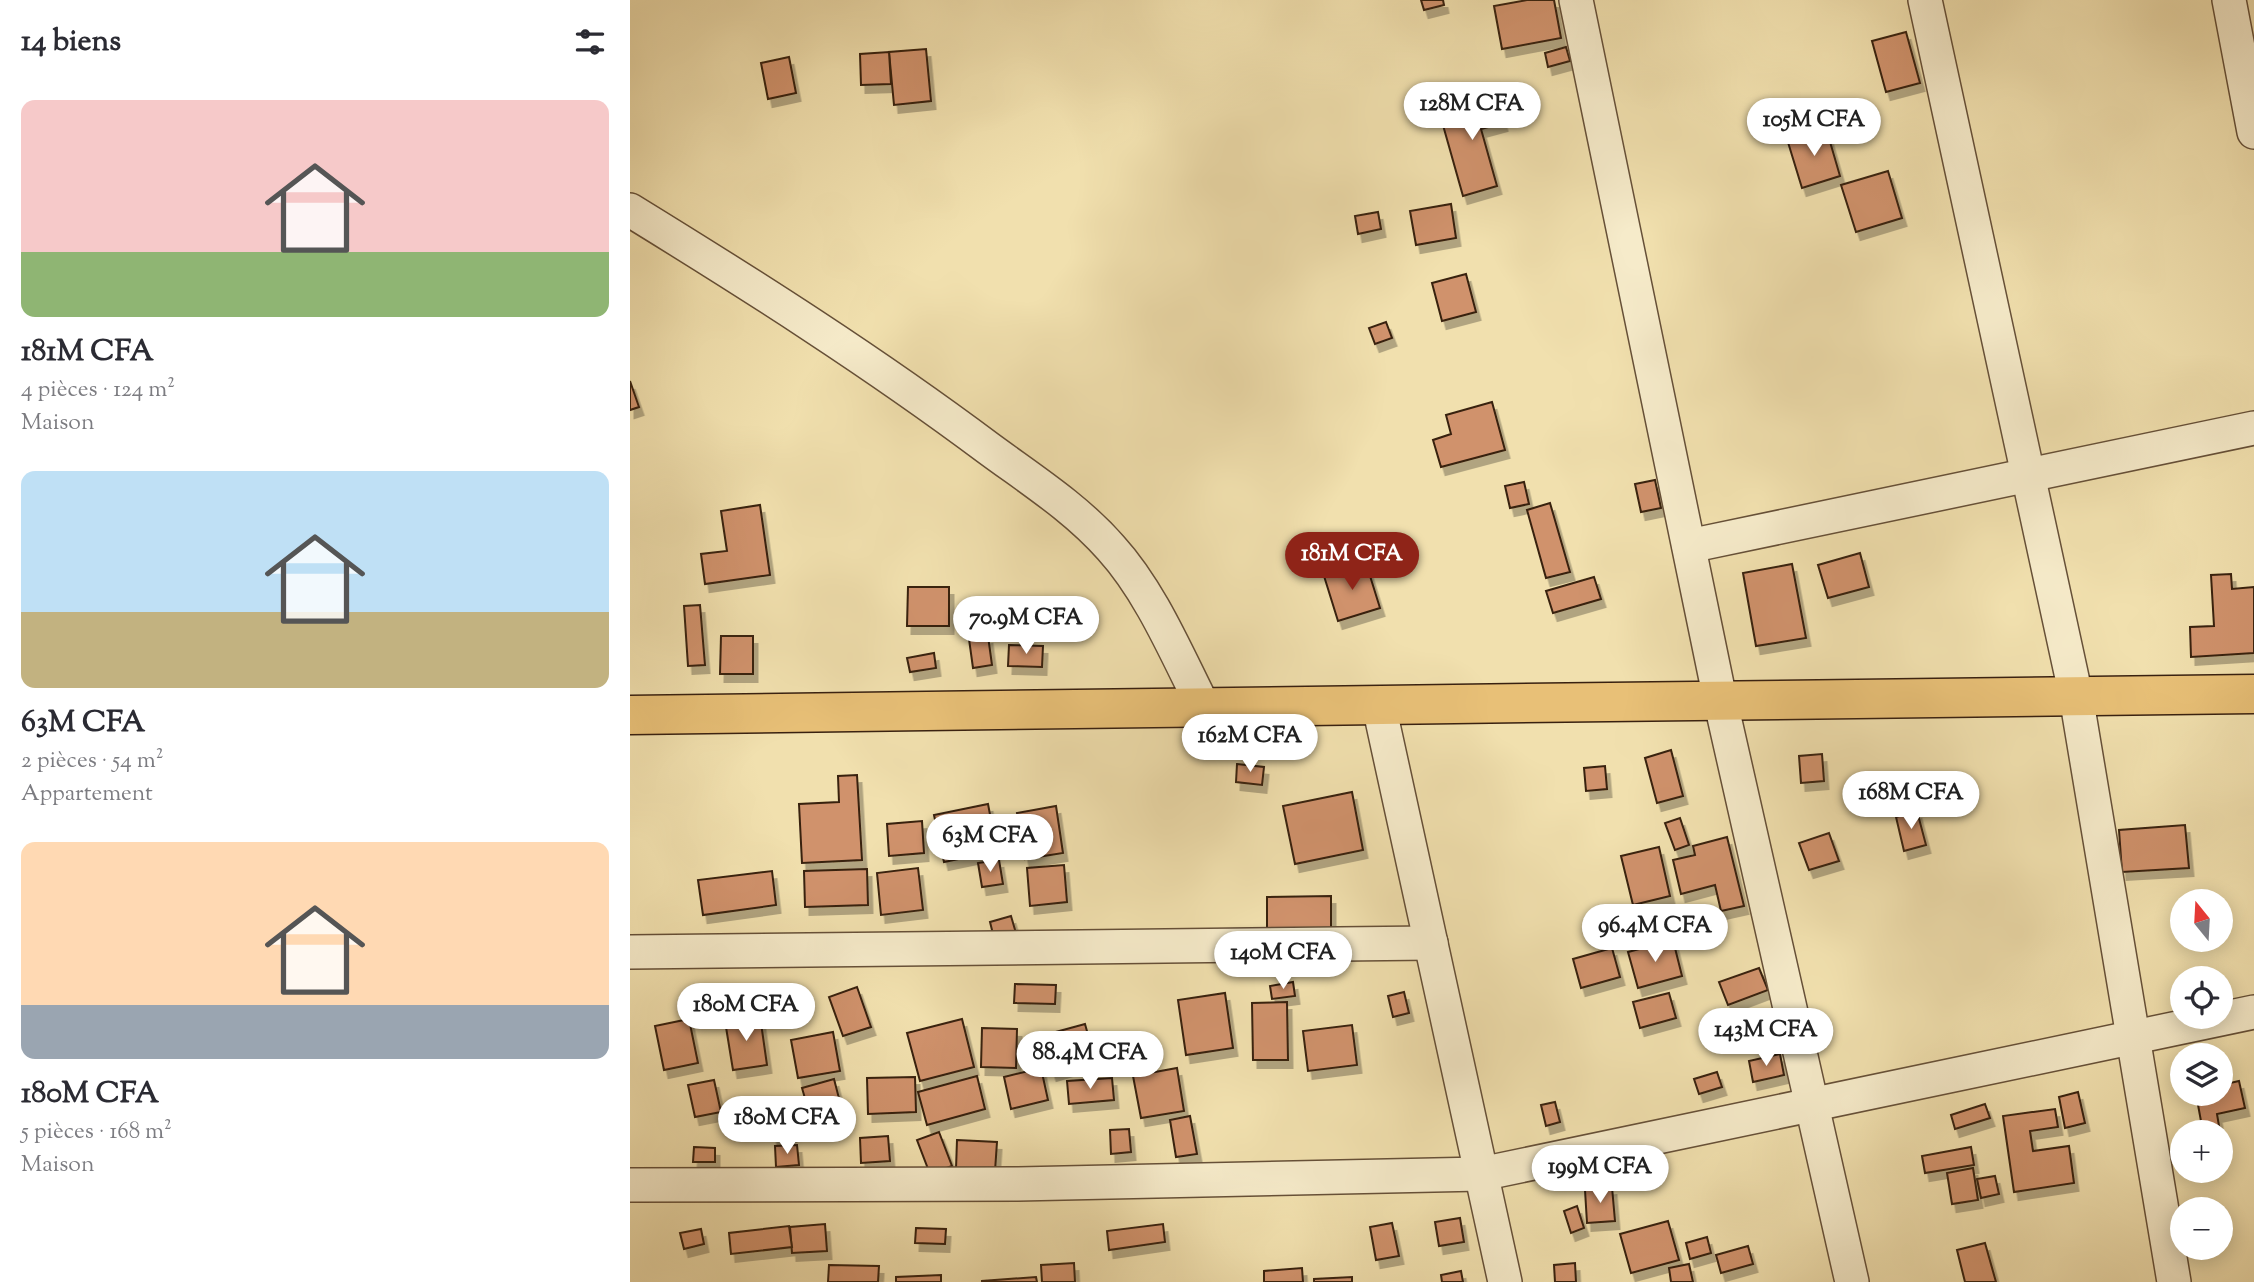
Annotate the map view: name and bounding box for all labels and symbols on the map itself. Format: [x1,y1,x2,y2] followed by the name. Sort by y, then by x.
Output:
[1400,82,1544,142] pin: 128M CFA
[1742,99,1886,158] pin: 105M CFA
[1280,532,1424,592] pin: 181M CFA
[946,596,1106,656] pin: 70.9M CFA
[1178,714,1322,774] pin: 162M CFA
[1839,772,1983,831] pin: 168M CFA
[925,814,1055,874] pin: 63M CFA
[2170,889,2233,952] north arrow
[1575,904,1735,964] pin: 96.4M CFA
[1211,932,1355,991] pin: 140M CFA
[674,984,818,1043] pin: 180M CFA
[1694,1009,1838,1068] pin: 143M CFA
[1010,1032,1170,1091] pin: 88.4M CFA
[715,1096,859,1156] pin: 180M CFA
[1528,1146,1672,1205] pin: 199M CFA

